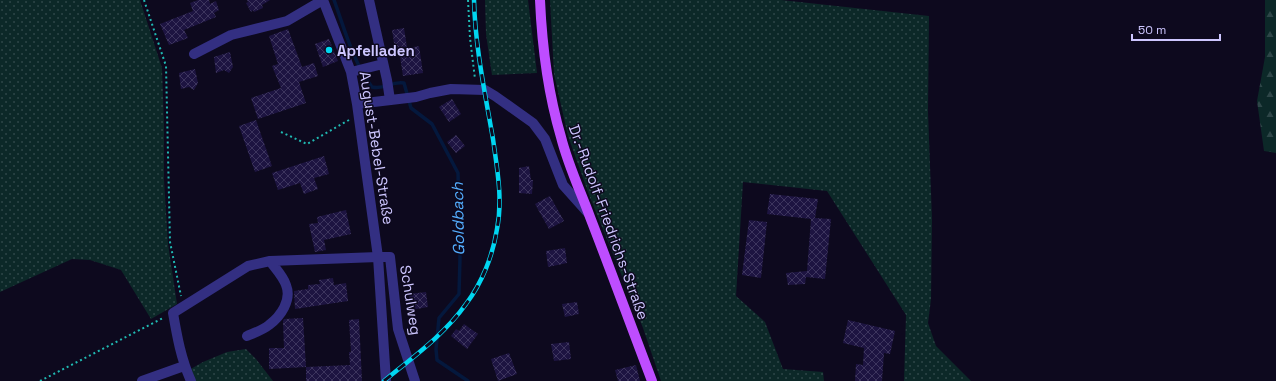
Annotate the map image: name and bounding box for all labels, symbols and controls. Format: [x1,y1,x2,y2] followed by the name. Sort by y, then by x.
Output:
[1132,16,1220,42] scale bar
[1138,22,1166,38] text: 50 m
[337,41,415,60] place label: Apfelladen
[324,45,334,55] marker: Apfelladen
[355,70,399,226] street label: August-Bebel-Straße
[565,122,653,322] street label: Dr.-Rudolf-Friedrichs-Straße
[447,181,469,256] water label: Goldbach
[396,264,426,336] street label: Schulweg

